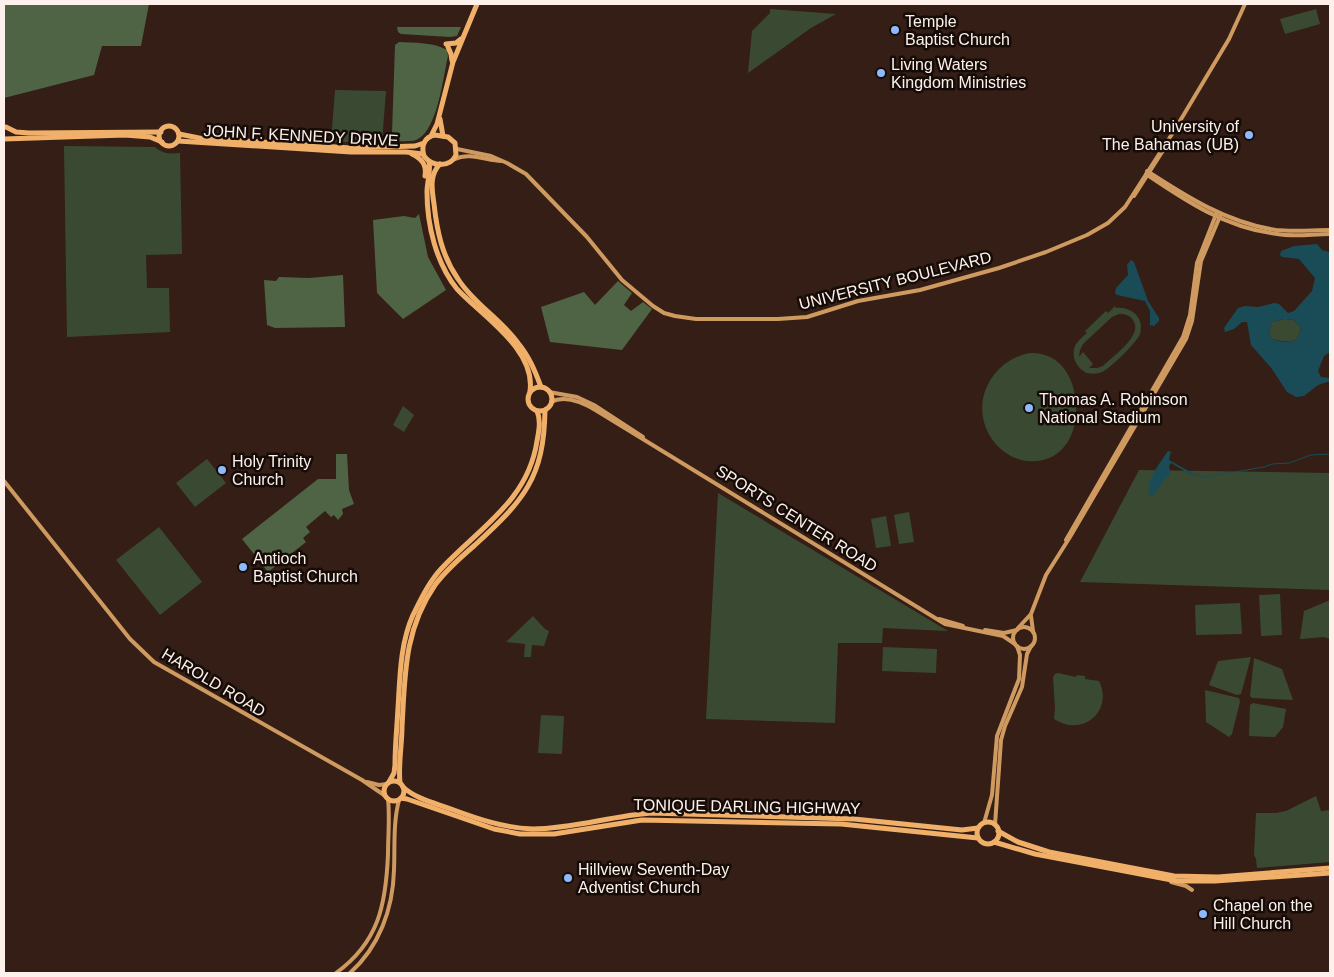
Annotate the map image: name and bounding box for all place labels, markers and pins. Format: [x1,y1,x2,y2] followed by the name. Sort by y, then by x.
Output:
[905,13,1010,48] place label: Temple Baptist Church
[889,24,901,36] marker: Temple Baptist Church
[891,56,1026,91] place label: Living Waters Kingdom Ministries
[875,67,887,79] marker: Living Waters Kingdom Ministries
[1102,118,1240,153] place label: University of The Bahamas (UB)
[1243,129,1255,141] marker: University of The Bahamas (UB)
[1039,391,1188,426] place label: Thomas A. Robinson National Stadium
[1023,402,1035,414] marker: Thomas A. Robinson National Stadium
[232,453,311,488] place label: Holy Trinity Church
[216,464,228,476] marker: Holy Trinity Church
[253,550,358,585] place label: Antioch Baptist Church
[237,561,249,573] marker: Antioch Baptist Church
[578,861,729,896] place label: Hillview Seventh-Day Adventist Church
[562,872,574,884] marker: Hillview Seventh-Day Adventist Church
[1213,897,1313,932] place label: Chapel on the Hill Church
[1197,908,1209,920] marker: Chapel on the Hill Church

